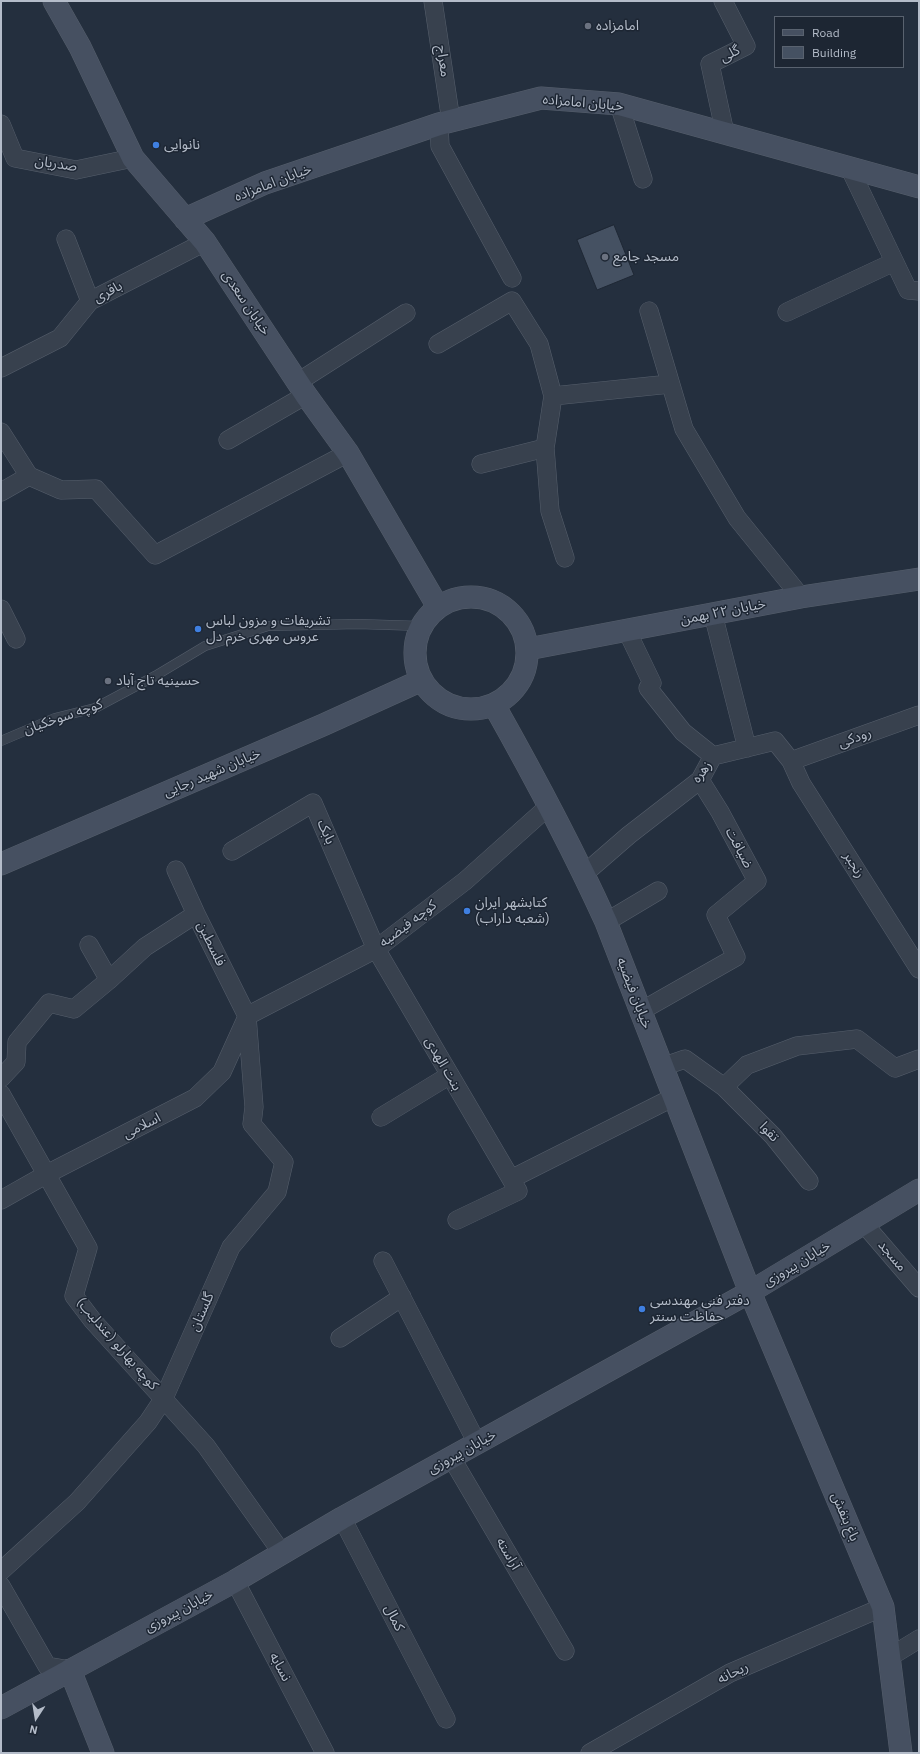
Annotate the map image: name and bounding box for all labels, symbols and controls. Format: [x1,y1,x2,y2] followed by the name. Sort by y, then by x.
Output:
[774,16,904,68] legend
[596,18,639,34] place label: امامزاده
[583,21,593,31] marker: امامزاده
[812,25,840,40] text: Road
[717,42,743,66] street label: گلی
[432,44,454,78] street label: معراج
[812,45,856,60] text: Building
[542,91,624,115] street label: خیابان امامزاده
[164,137,200,153] place label: نانوایی
[151,140,161,150] marker: نانوایی
[34,153,78,175] street label: صدریان
[232,161,314,205] street label: خیابان امامزاده
[613,249,679,265] place label: مسجد جامع
[600,252,610,262] marker: مسجد جامع
[218,267,274,339] street label: خیابان سعدی
[91,277,125,307] street label: باقری
[679,595,767,629] street label: خیابان ۲۲ بهمن
[206,613,331,646] place label: تشریفات و مزون لباس عروس مهری خرم دل
[193,624,203,634] marker: تشریفات و مزون لباس عروس مهری خرم دل
[116,673,200,689] place label: حسینیه تاج آباد
[103,676,113,686] marker: حسینیه تاج آباد
[21,696,105,738] street label: کوچه سوخکیان
[836,724,874,752] street label: رودکی
[161,745,263,801] street label: خیابان شهید رجایی
[688,758,716,786] street label: زهره
[313,817,339,847] street label: بابک
[721,825,757,871] street label: ضیافت
[840,849,868,881] street label: رنجبر
[475,895,550,928] place label: کتابشهر ایران (شعبه داراب)
[376,897,440,951] street label: کوچه فیضیه
[462,906,472,916] marker: کتابشهر ایران (شعبه داراب)
[193,919,229,969] street label: فلسطین
[613,955,655,1031] street label: خیابان فیضیه
[421,1034,465,1094] street label: بنت الهدی
[120,1109,164,1143] street label: اسلامی
[756,1119,782,1145] street label: تقوا
[760,1237,834,1291] street label: خیابان پیروزی
[874,1237,910,1275] street label: مسجد
[186,1290,218,1334] street label: گلستان
[650,1293,750,1326] place label: دفتر فنی مهندسی حفاظت سنتر
[72,1294,162,1394] street label: کوچه بهارلو (عندلیب)
[637,1304,647,1314] marker: دفتر فنی مهندسی حفاظت سنتر
[425,1426,499,1478] street label: خیابان پیروزی
[827,1490,863,1544] street label: باغ بنفش
[492,1535,524,1573] street label: آراسته
[142,1586,216,1636] street label: خیابان پیروزی
[380,1602,408,1634] street label: کمال
[265,1650,295,1684] street label: نسابه
[715,1658,751,1688] street label: ریحانه
[16,1698,56,1738] north arrow
[28,1722,39,1737] text: N

